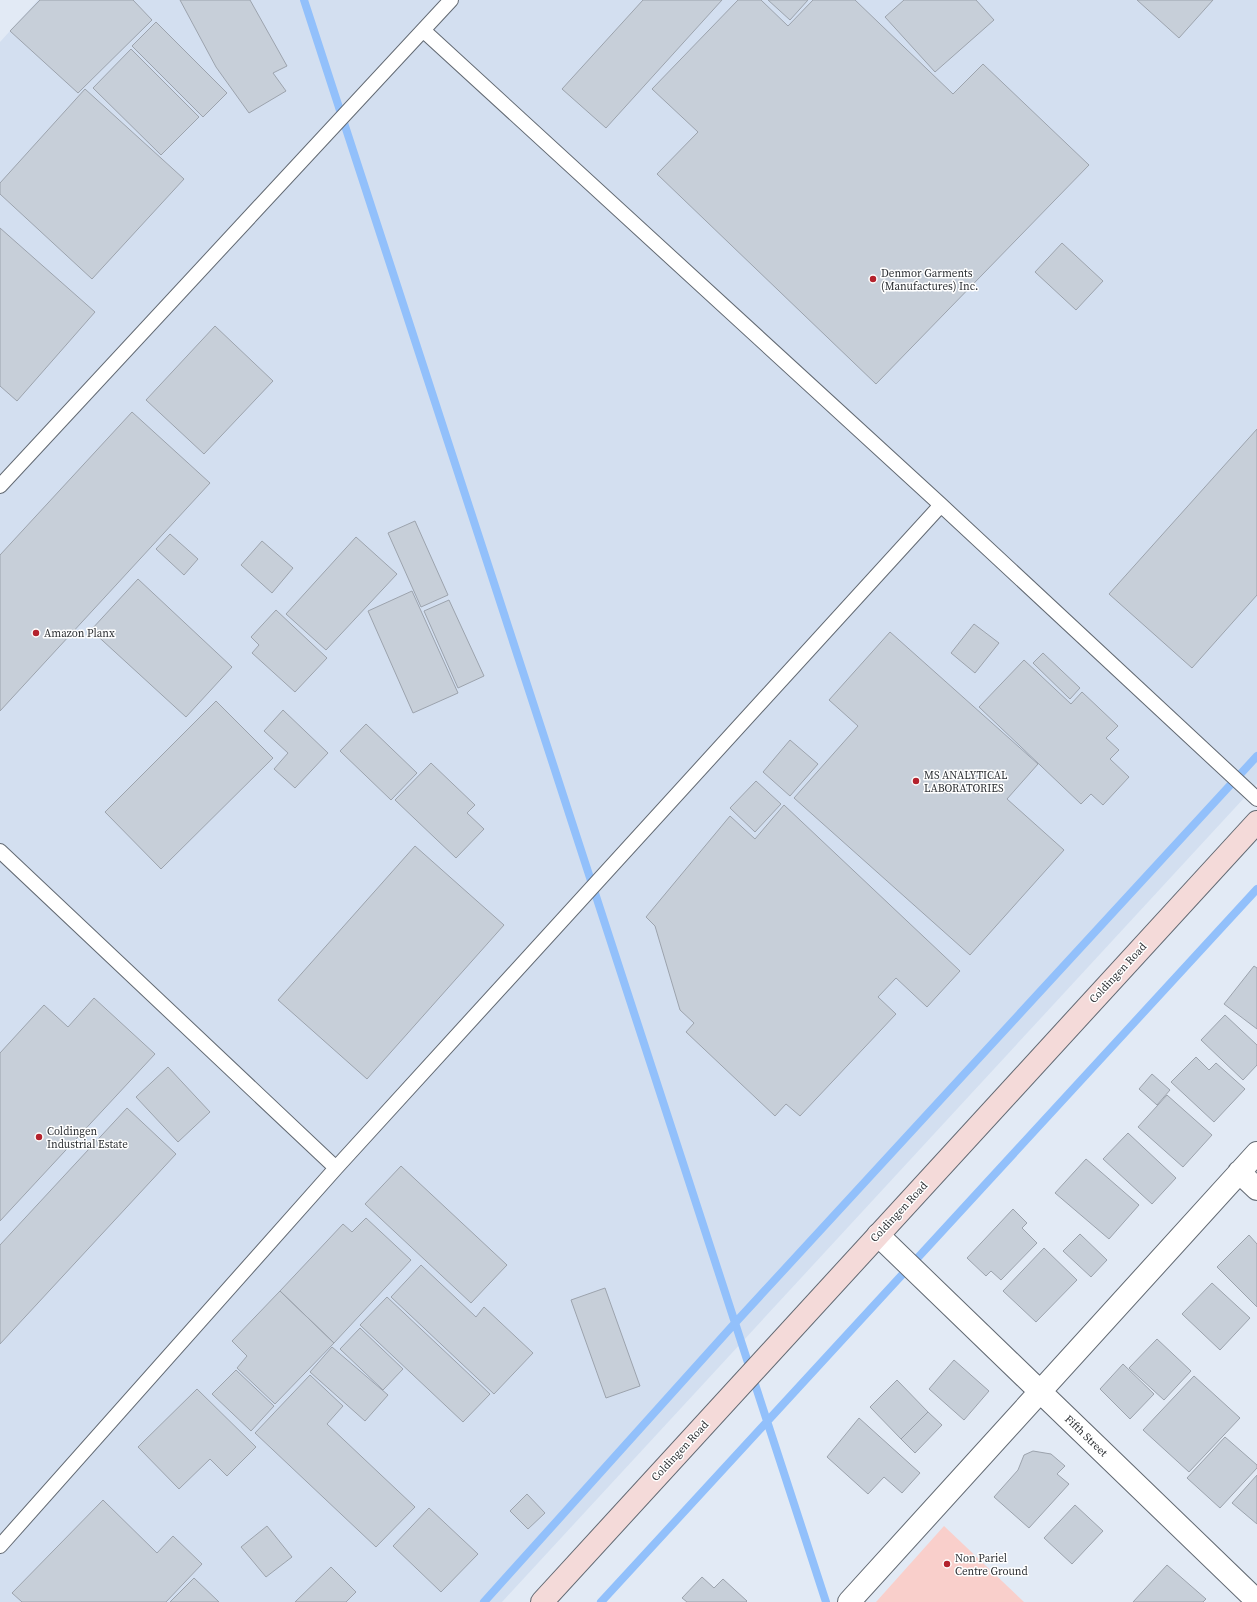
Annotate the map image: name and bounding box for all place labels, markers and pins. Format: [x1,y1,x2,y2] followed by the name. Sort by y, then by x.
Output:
[881,266,978,294] place label: Denmor Garments (Manufactures) Inc.
[868,274,878,284] marker: Denmor Garments (Manufactures) Inc.
[44,626,115,641] place label: Amazon Planx
[31,628,41,638] marker: Amazon Planx
[924,768,1008,796] place label: MS ANALYTICAL LABORATORIES
[911,776,921,786] marker: MS ANALYTICAL LABORATORIES
[47,1124,128,1152] place label: Coldingen Industrial Estate
[34,1132,44,1142] marker: Coldingen Industrial Estate
[955,1551,1029,1579] place label: Non Pariel Centre Ground
[942,1559,952,1569] marker: Non Pariel Centre Ground

